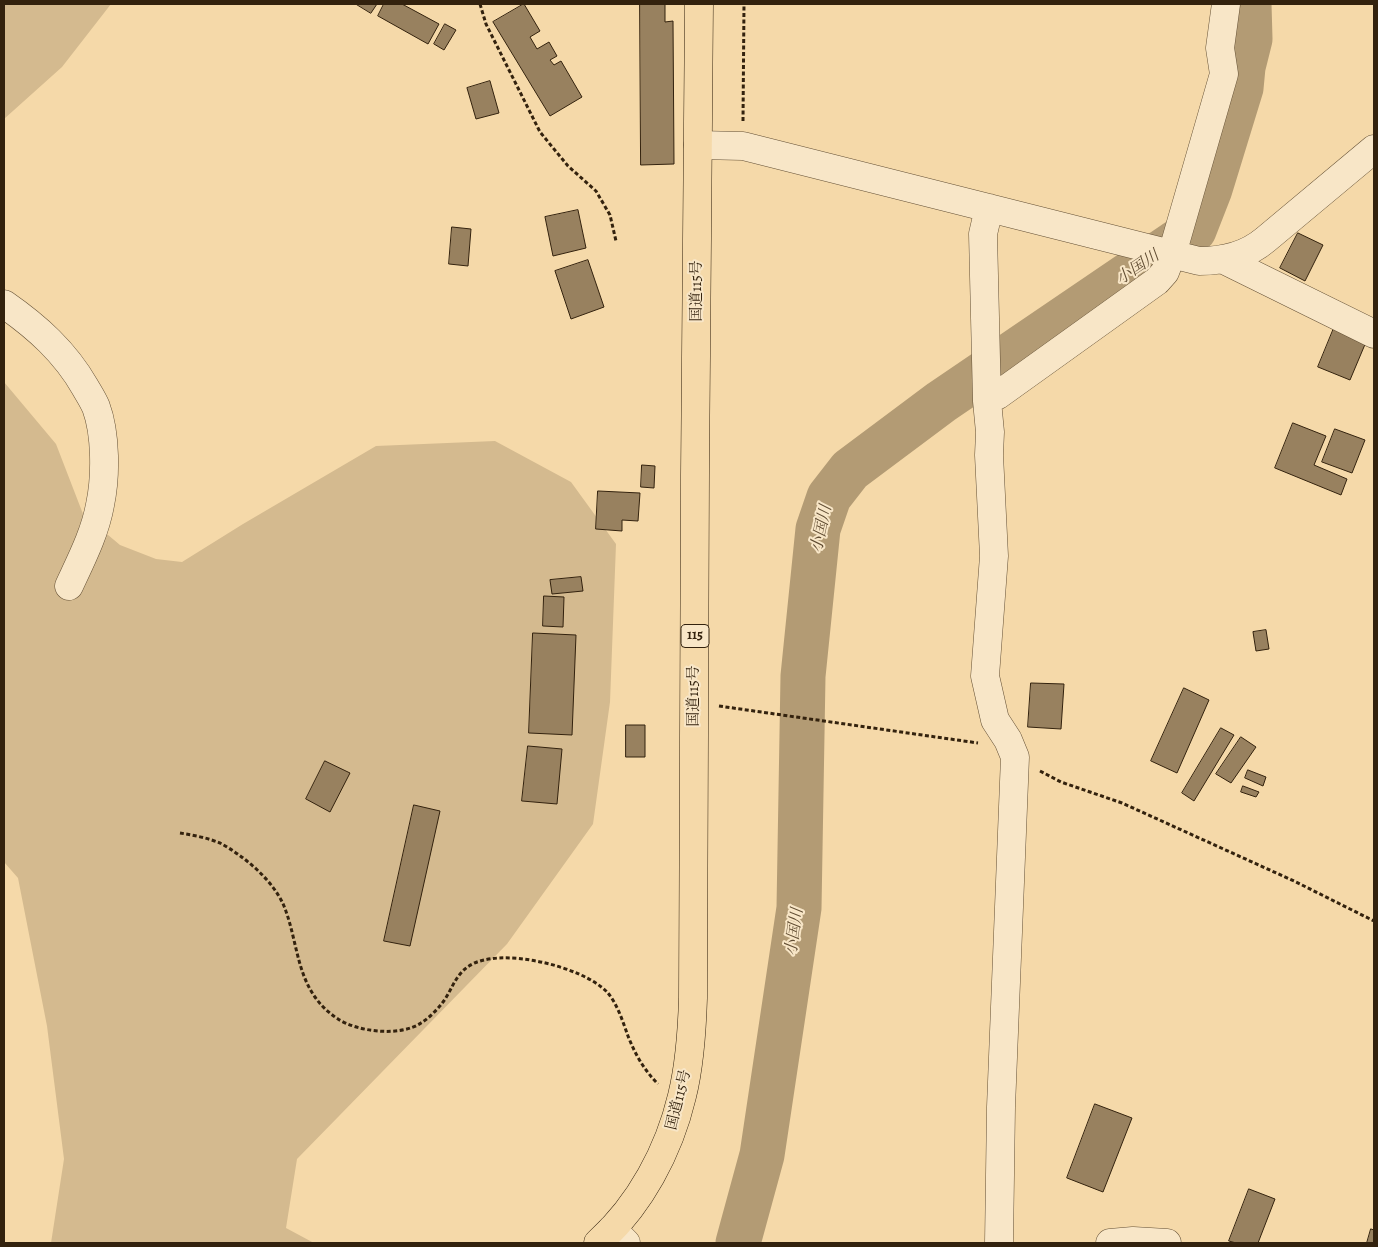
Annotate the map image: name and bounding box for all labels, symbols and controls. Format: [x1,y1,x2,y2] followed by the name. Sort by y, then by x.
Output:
[1113,247,1163,289] water label: 小国川
[688,260,706,322] street label: 国道115号
[808,504,836,554] water label: 小国川
[681,624,709,648] road number: 115
[685,665,703,727] street label: 国道115号
[782,907,808,957] water label: 小国川
[663,1068,695,1132] street label: 国道115号

